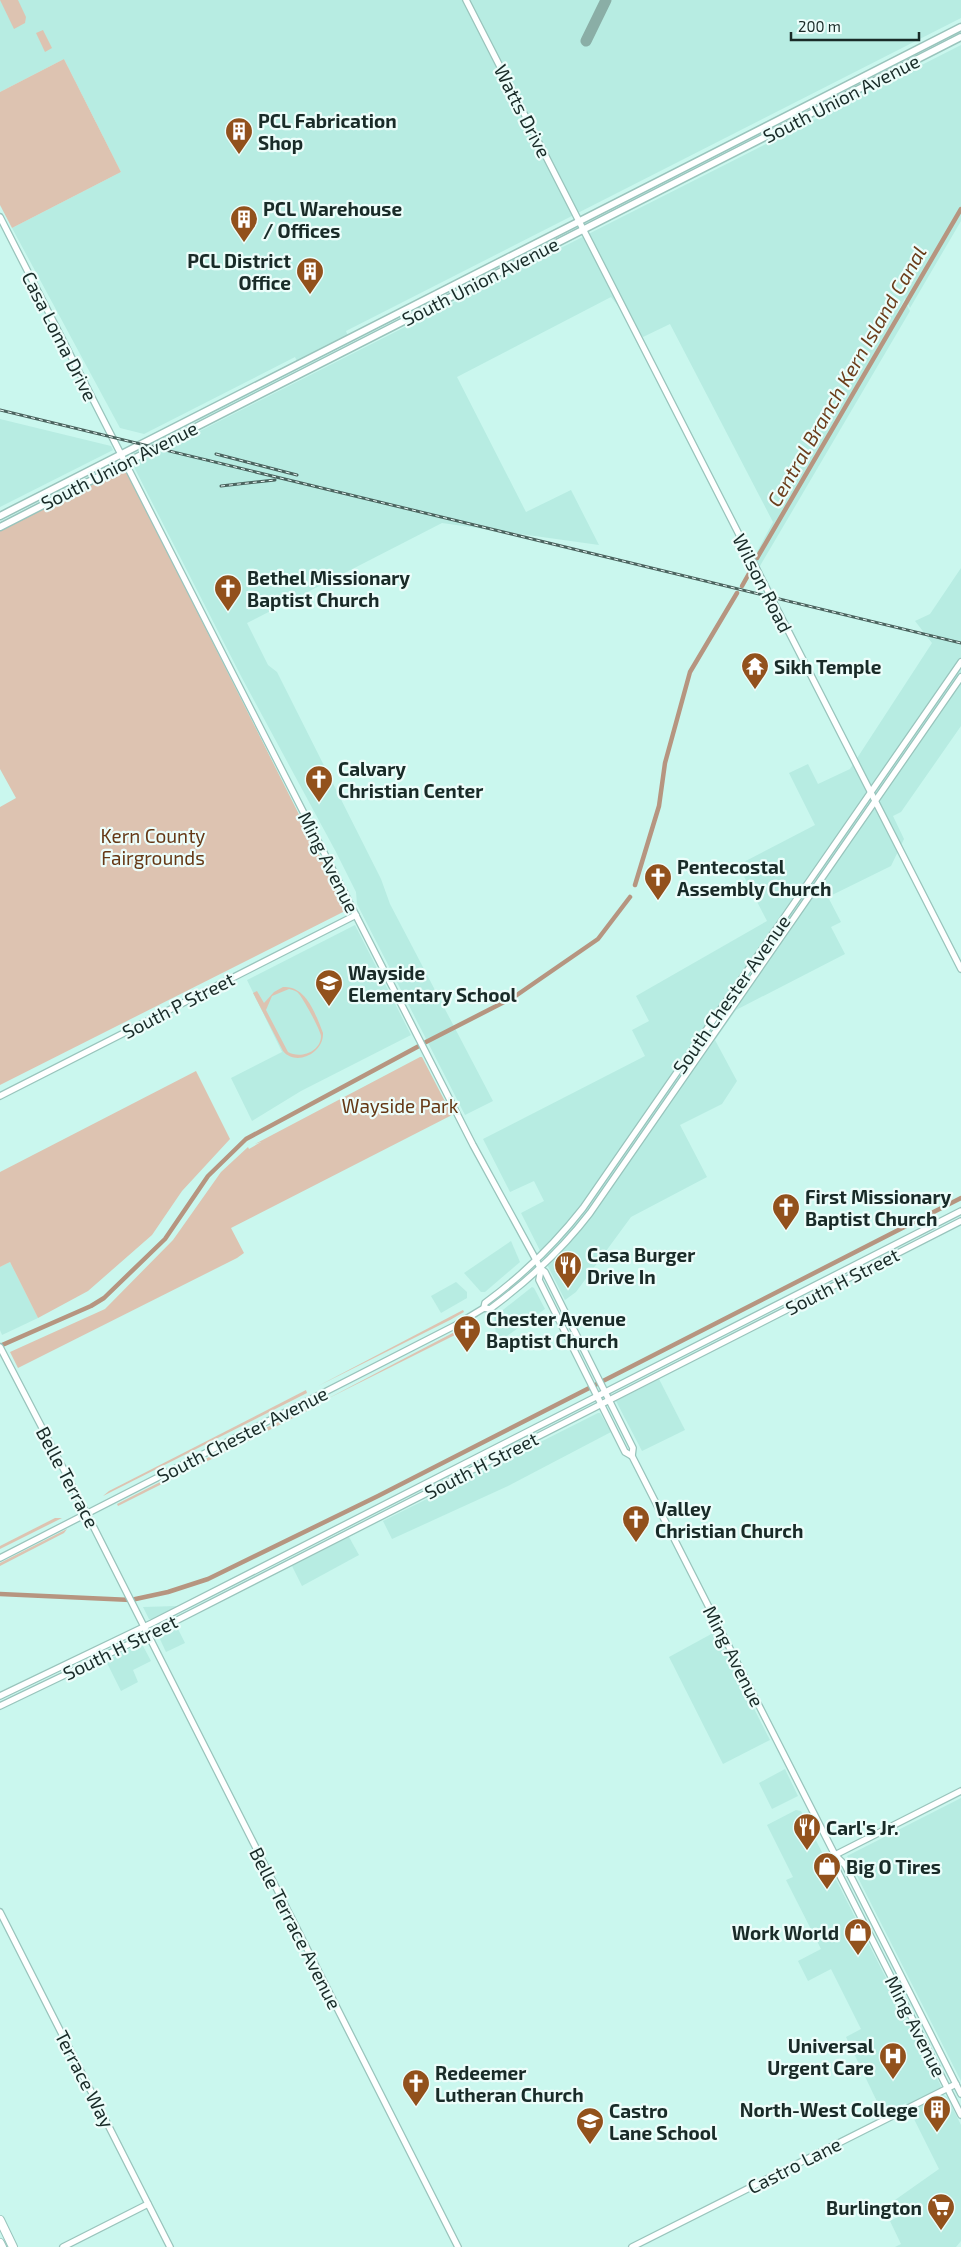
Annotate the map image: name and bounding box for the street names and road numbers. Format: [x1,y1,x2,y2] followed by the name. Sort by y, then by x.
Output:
[759,49,923,147] street label: South Union Avenue
[490,60,556,162] street label: Watts Drive
[398,232,562,330] street label: South Union Avenue
[17,267,103,405] street label: Casa Loma Drive
[37,416,201,514] street label: South Union Avenue
[728,530,798,636] street label: Wilson Road
[294,808,364,916] street label: Ming Avenue
[667,910,795,1078] street label: South Chester Avenue
[118,967,238,1043] street label: South P Street
[781,1242,903,1320] street label: South H Street
[153,1381,331,1487] street label: South Chester Avenue
[32,1422,104,1532] street label: Belle Terrace
[420,1426,542,1504] street label: South H Street
[699,1602,769,1710] street label: Ming Avenue
[59,1609,181,1685] street label: South H Street
[245,1843,347,2013] street label: Belle Terrace Avenue
[881,1972,951,2080] street label: Ming Avenue
[51,2026,119,2132] street label: Terrace Way
[743,2132,845,2198] street label: Castro Lane

